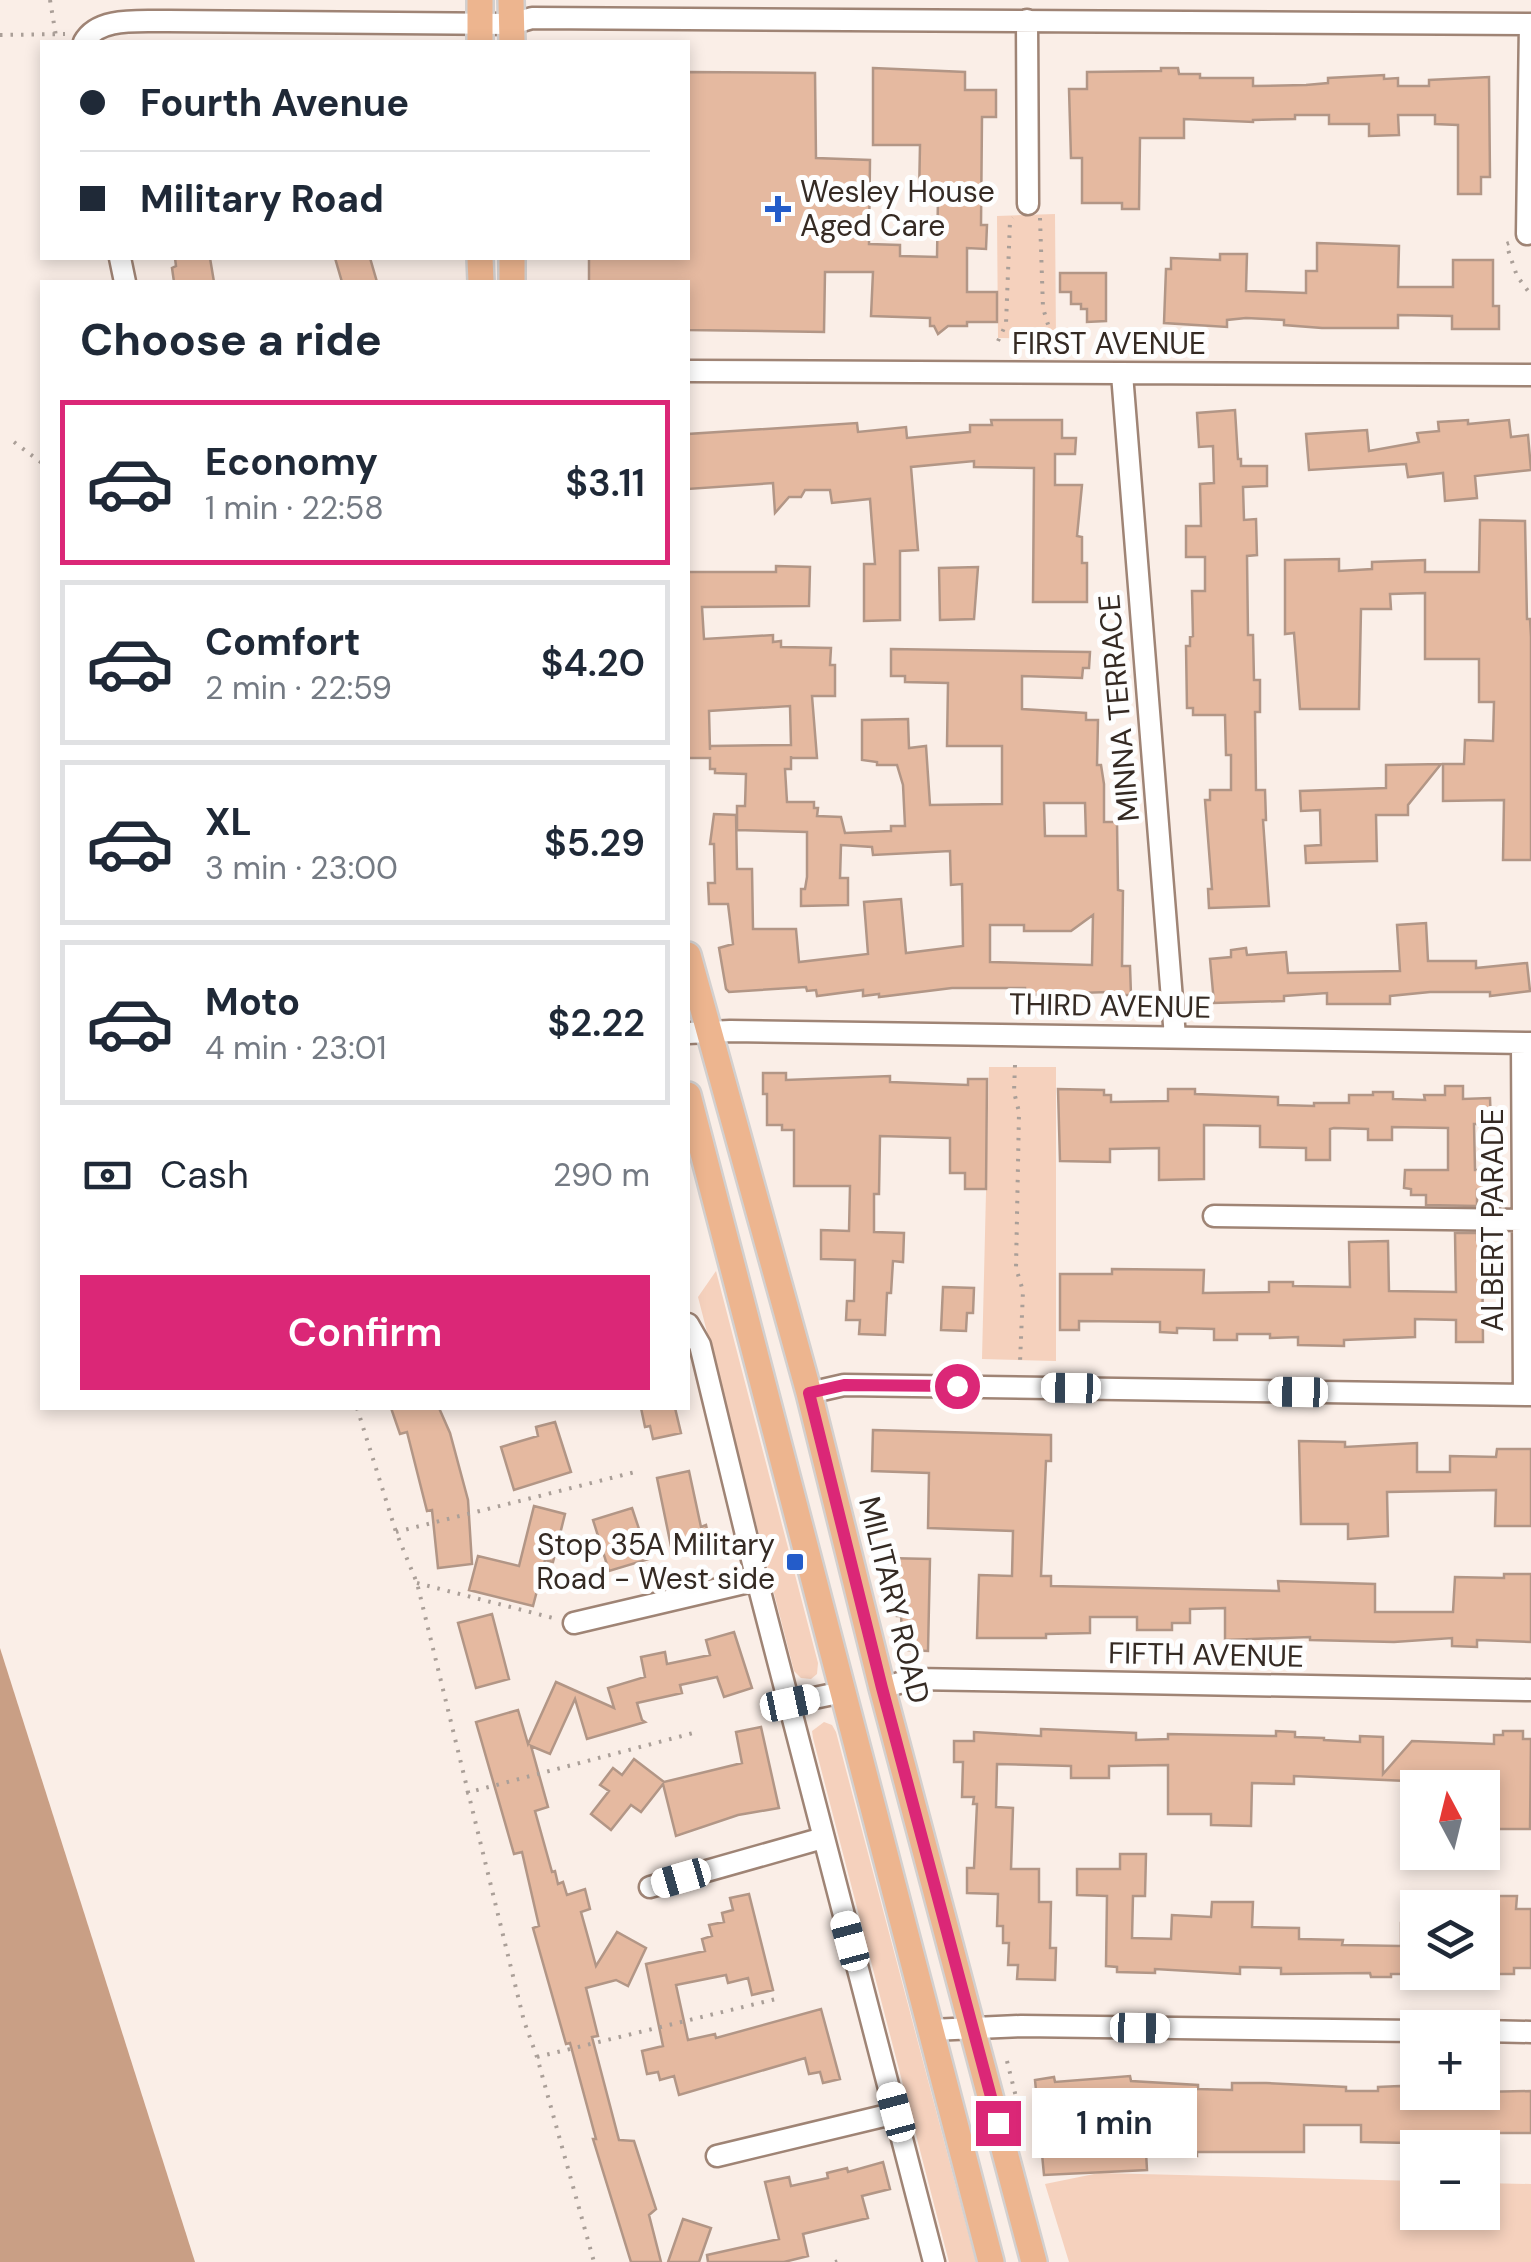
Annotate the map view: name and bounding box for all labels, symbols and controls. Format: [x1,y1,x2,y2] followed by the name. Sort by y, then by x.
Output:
[140,78,409,128] text: Fourth Avenue
[800,172,995,245] place label: Wesley House Aged Care
[140,174,384,224] text: Military Road
[765,196,791,222] marker: Wesley House Aged Care
[80,310,382,369] text: Choose a ride
[1012,324,1206,363] street label: FIRST AVENUE
[205,437,378,487] text: Economy
[85,438,175,528] icon: car
[565,458,645,508] text: $3.11
[205,487,384,529] text: 1 min · 22:58
[1089,593,1148,823] street label: MINNA TERRACE
[205,617,361,667] text: Comfort
[85,618,175,708] icon: car
[541,638,645,688] text: $4.20
[205,667,392,709] text: 2 min · 22:59
[205,797,252,847] text: XL
[85,798,175,888] icon: car
[544,818,645,868] text: $5.29
[205,847,398,889] text: 3 min · 23:00
[205,977,300,1027] text: Moto
[85,978,175,1068] icon: car
[1009,984,1211,1027] street label: THIRD AVENUE
[548,998,645,1048] text: $2.22
[205,1027,387,1069] text: 4 min · 23:01
[1473,1108,1512,1332] street label: ALBERT PARADE
[80,1148,135,1203] icon: cash
[160,1150,249,1200] text: Cash
[553,1154,650,1196] text: 290 m
[80,1275,650,1390] button: Confirm
[935,1364,980,1409] route start
[1041,1372,1101,1404] car
[1268,1376,1328,1408] car
[850,1492,939,1707] street label: MILITARY ROAD
[536,1525,775,1598] place label: Stop 35A Military Road - West side
[784,1551,806,1573] marker: Stop 35A Military Road - West side
[1108,1633,1304,1676] street label: FIFTH AVENUE
[758,1682,822,1724] car
[1400,1770,1500,1870] north arrow
[1400,1770,1500,2230] map controls
[648,1855,714,1901] car
[1400,1890,1500,1990] button: layers
[828,1908,872,1974] car
[1400,2010,1500,2110] button: +
[1110,2012,1170,2044] car
[874,2079,918,2145] car
[1033,2088,1198,2158] callout: 1 min
[976,2101,1021,2146] route end
[1076,2102,1153,2144] text: 1 min
[1400,2130,1500,2230] button: −

